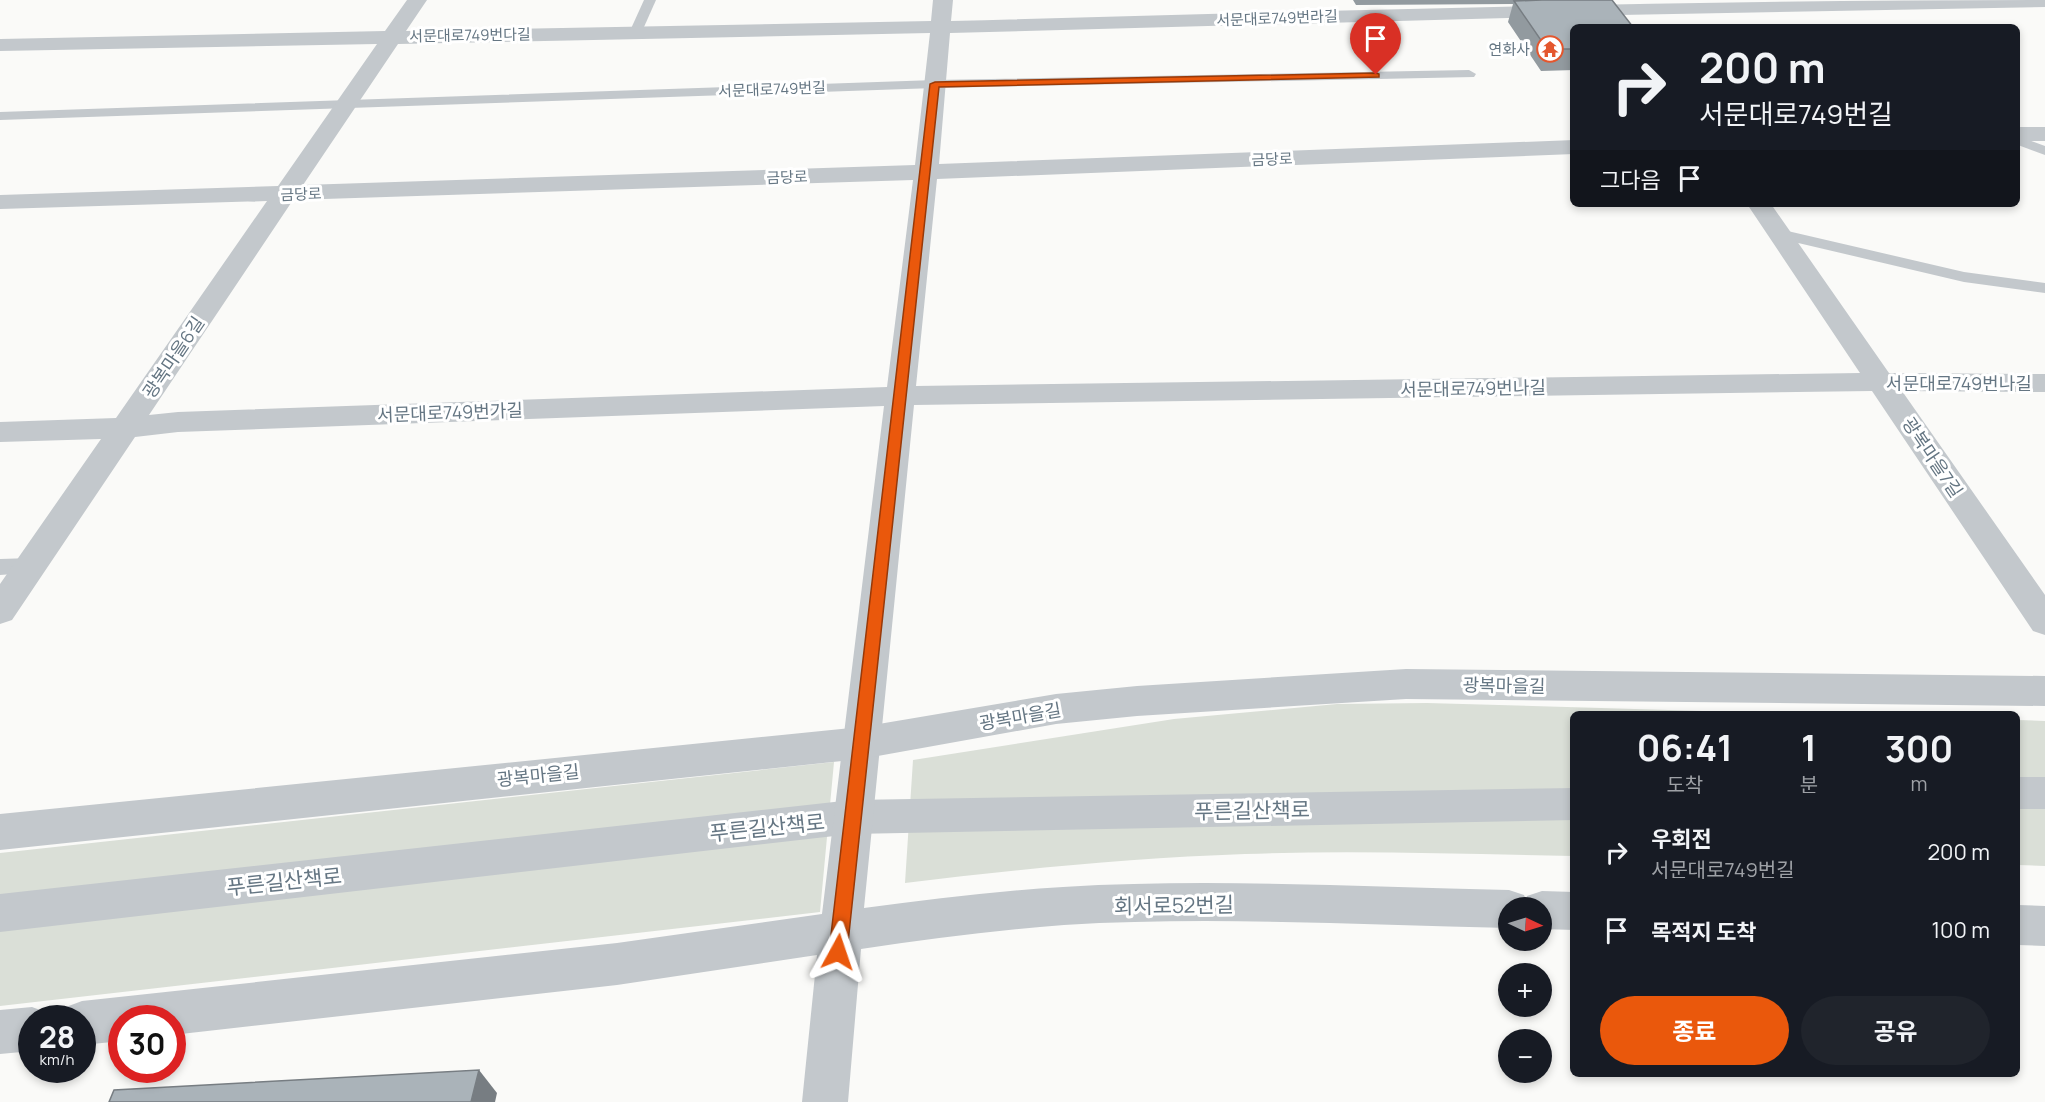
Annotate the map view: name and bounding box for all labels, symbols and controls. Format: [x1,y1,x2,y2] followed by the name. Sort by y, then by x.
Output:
[1216,5,1338,31] street label: 서문대로749번라길
[1350,13,1401,75] pin
[1359,22,1392,55] icon: arrive
[409,23,531,47] street label: 서문대로749번다길
[1535,34,1565,64] temple icon: 연화사
[1699,38,1825,96] text: 200 m
[1489,39,1530,60] place label: 연화사
[1600,48,1678,126] icon: right
[718,77,826,101] street label: 서문대로749번길
[1699,95,1893,132] text: 서문대로749번길
[1251,148,1293,170] street label: 금당로
[1673,162,1706,195] icon: arrive
[1600,165,1661,195] text: 그다음
[766,166,808,188] street label: 금당로
[280,183,322,205] street label: 금당로
[137,311,209,403] street label: 광복마을6길
[1886,371,2032,395] street label: 서문대로749번나길
[1400,375,1546,401] street label: 서문대로749번나길
[377,397,523,427] street label: 서문대로749번가길
[1897,412,1969,502] street label: 광복마을7길
[1462,672,1546,698] street label: 광복마을길
[977,697,1063,735] street label: 광복마을길
[1637,723,1733,772] text: 06:41
[1801,723,1817,772] text: 1
[1885,724,1953,773] text: 300
[496,759,580,791] street label: 광복마을길
[1911,770,1928,797] text: m
[1666,771,1703,798] text: 도착
[1800,771,1818,798] text: 분
[1194,795,1310,825] street label: 푸른길산책로
[708,807,826,847] street label: 푸른길산책로
[1651,824,1712,854] text: 우회전
[1600,836,1633,869] icon: right
[1928,837,1990,867] text: 200 m
[1651,856,1795,883] text: 서문대로749번길
[225,861,343,901] street label: 푸른길산책로
[1114,890,1234,920] street label: 회서로52번길
[1498,897,1552,951] north arrow
[1498,897,1552,1083] map controls
[1600,914,1633,947] icon: arrive
[1932,915,1990,945] text: 100 m
[1651,917,1757,947] text: 목적지 도착
[806,920,870,984] position arrow
[1498,963,1552,1017] button: +
[1600,996,1789,1065] button: 종료
[1801,996,1990,1065] button: 공유
[108,1005,186,1083] speed limit sign: 30
[39,1016,75,1057] text: 28
[1498,1029,1552,1083] button: −
[40,1049,74,1070] text: km/h

